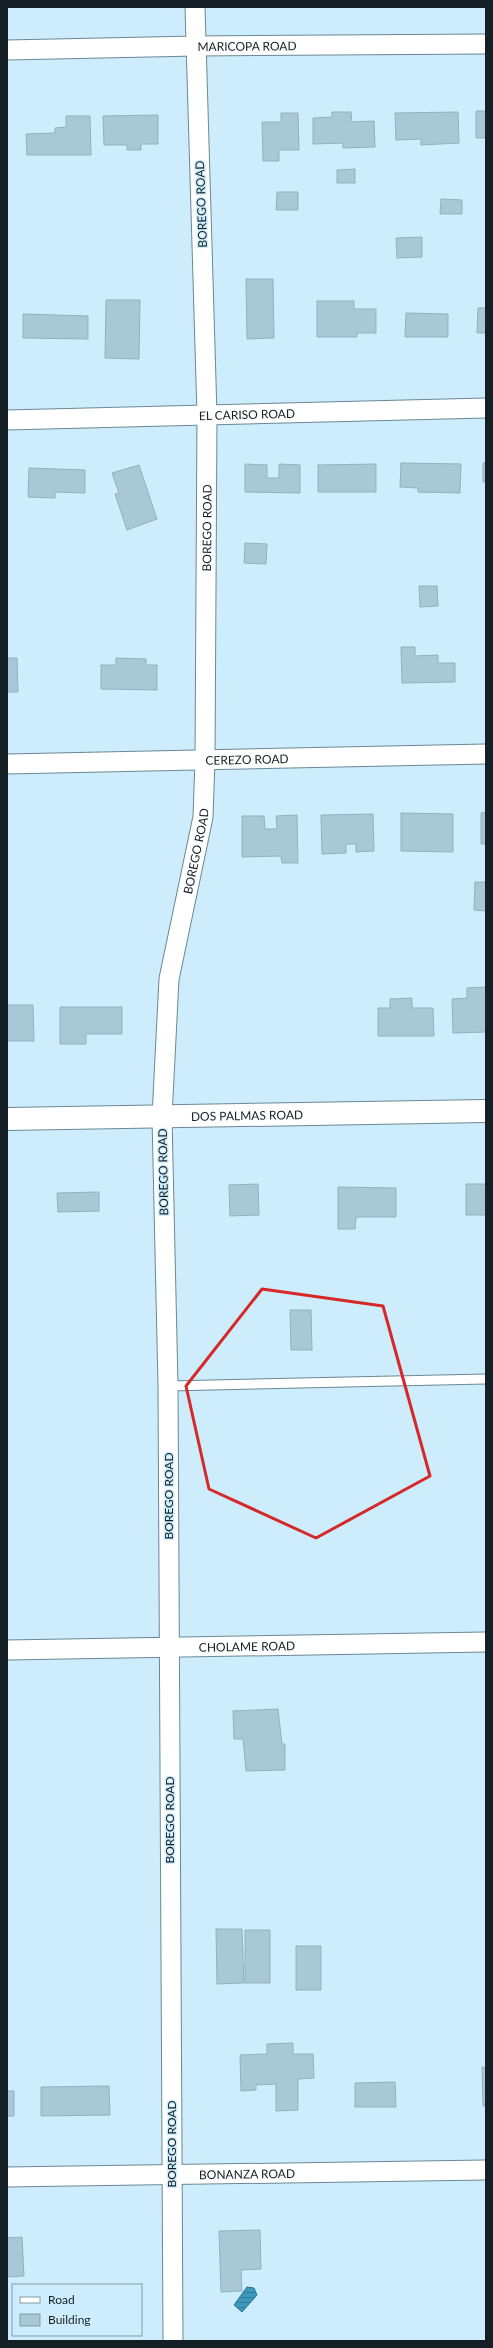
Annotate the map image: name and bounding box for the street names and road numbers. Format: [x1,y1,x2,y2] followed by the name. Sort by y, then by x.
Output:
[197,38,297,53] street label: MARICOPA ROAD
[192,160,210,248] street label: BOREGO ROAD
[199,405,295,423] street label: EL CARISO ROAD
[199,484,214,571] street label: BOREGO ROAD
[205,751,289,767] street label: CEREZO ROAD
[180,808,211,895] street label: BOREGO ROAD
[191,1107,303,1123] street label: DOS PALMAS ROAD
[155,1128,171,1216] street label: BOREGO ROAD
[161,1452,176,1540] street label: BOREGO ROAD
[199,1638,295,1654] street label: CHOLAME ROAD
[162,1776,177,1864] street label: BOREGO ROAD
[164,2100,179,2188] street label: BOREGO ROAD
[199,2165,295,2182] street label: BONANZA ROAD

